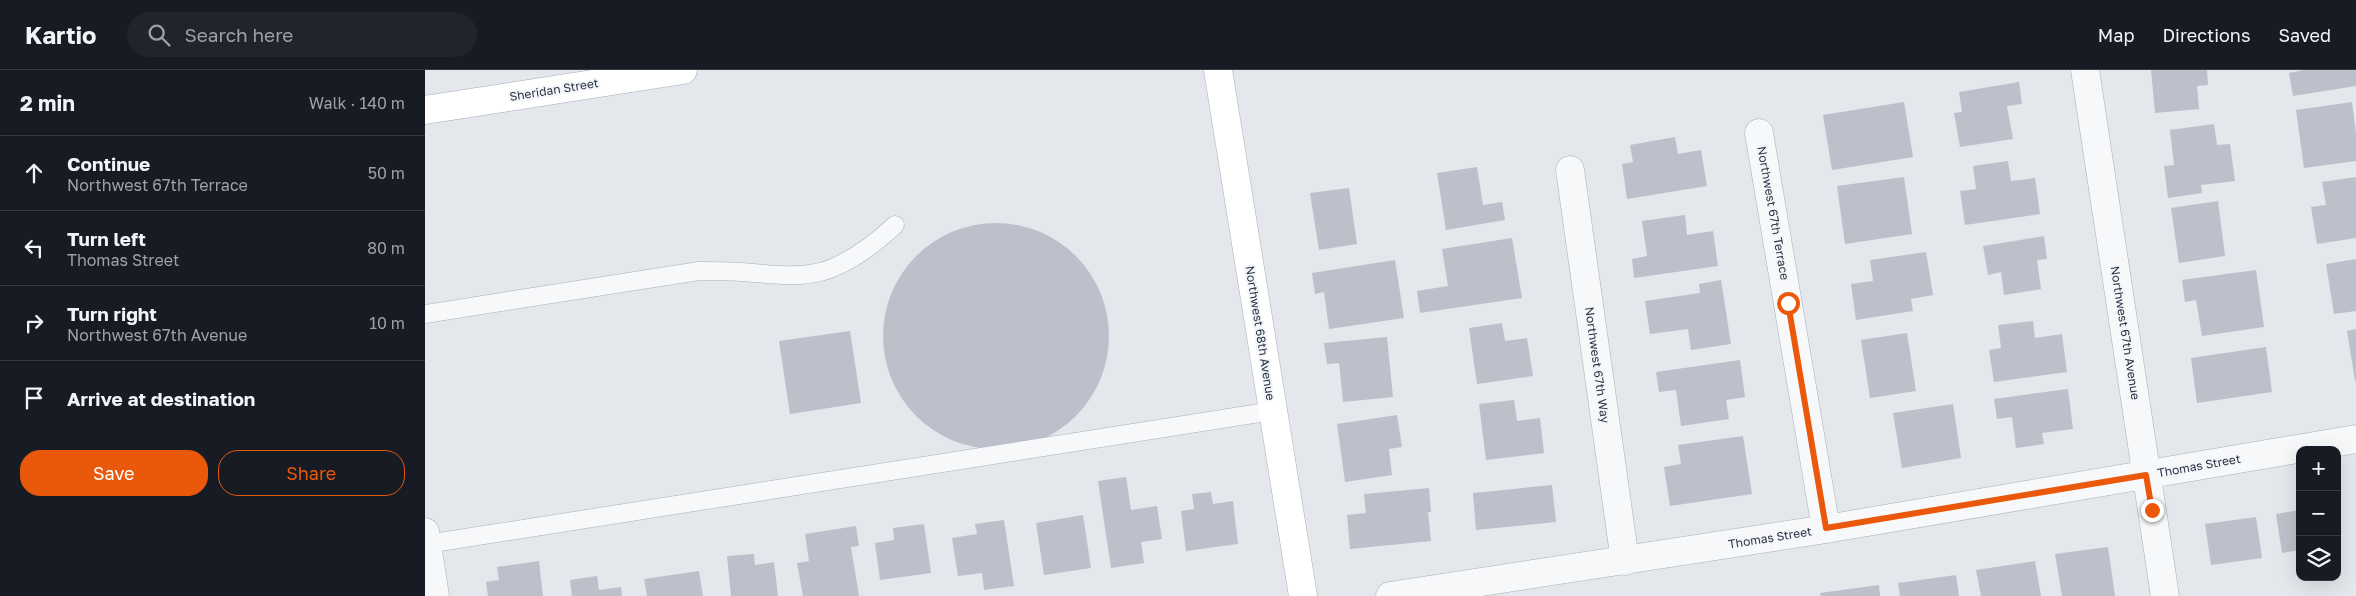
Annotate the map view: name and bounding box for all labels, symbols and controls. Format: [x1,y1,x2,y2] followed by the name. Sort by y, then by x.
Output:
[127,12,477,57] search box
[25,20,97,49] text: Kartio
[145,21,173,49] icon: search
[185,23,293,46] text: Search here
[2098,24,2134,46] text: Map
[2162,24,2250,46] text: Directions
[2278,24,2331,46] text: Saved
[508,75,600,104] street label: Sheridan Street
[20,90,75,116] text: 2 min
[309,93,405,113] text: Walk · 140 m
[1754,145,1793,281] street label: Northwest 67th Terrace
[67,152,150,175] text: Continue
[20,159,48,187] icon: ahead
[368,163,405,183] text: 50 m
[67,175,248,195] text: Northwest 67th Terrace
[67,227,146,250] text: Turn left
[20,234,48,262] icon: left
[367,238,405,258] text: 80 m
[67,250,179,270] text: Thomas Street
[1242,265,1279,401] street label: Northwest 68th Avenue
[2108,265,2143,401] street label: Northwest 67th Avenue
[1777,292,1800,315] route start
[67,302,157,325] text: Turn right
[1582,306,1613,424] street label: Northwest 67th Way
[20,309,48,337] icon: right
[369,313,405,333] text: 10 m
[67,325,247,345] text: Northwest 67th Avenue
[20,384,48,412] icon: arrive
[67,387,255,410] text: Arrive at destination
[2296,446,2341,581] map controls
[2296,446,2341,491] button: +
[20,450,208,496] button: Save
[218,450,405,496] button: Share
[2156,451,2242,480] street label: Thomas Street
[2296,491,2341,536] button: −
[2141,499,2164,522] route end
[1727,523,1813,552] street label: Thomas Street
[2296,536,2341,581] button: layers

